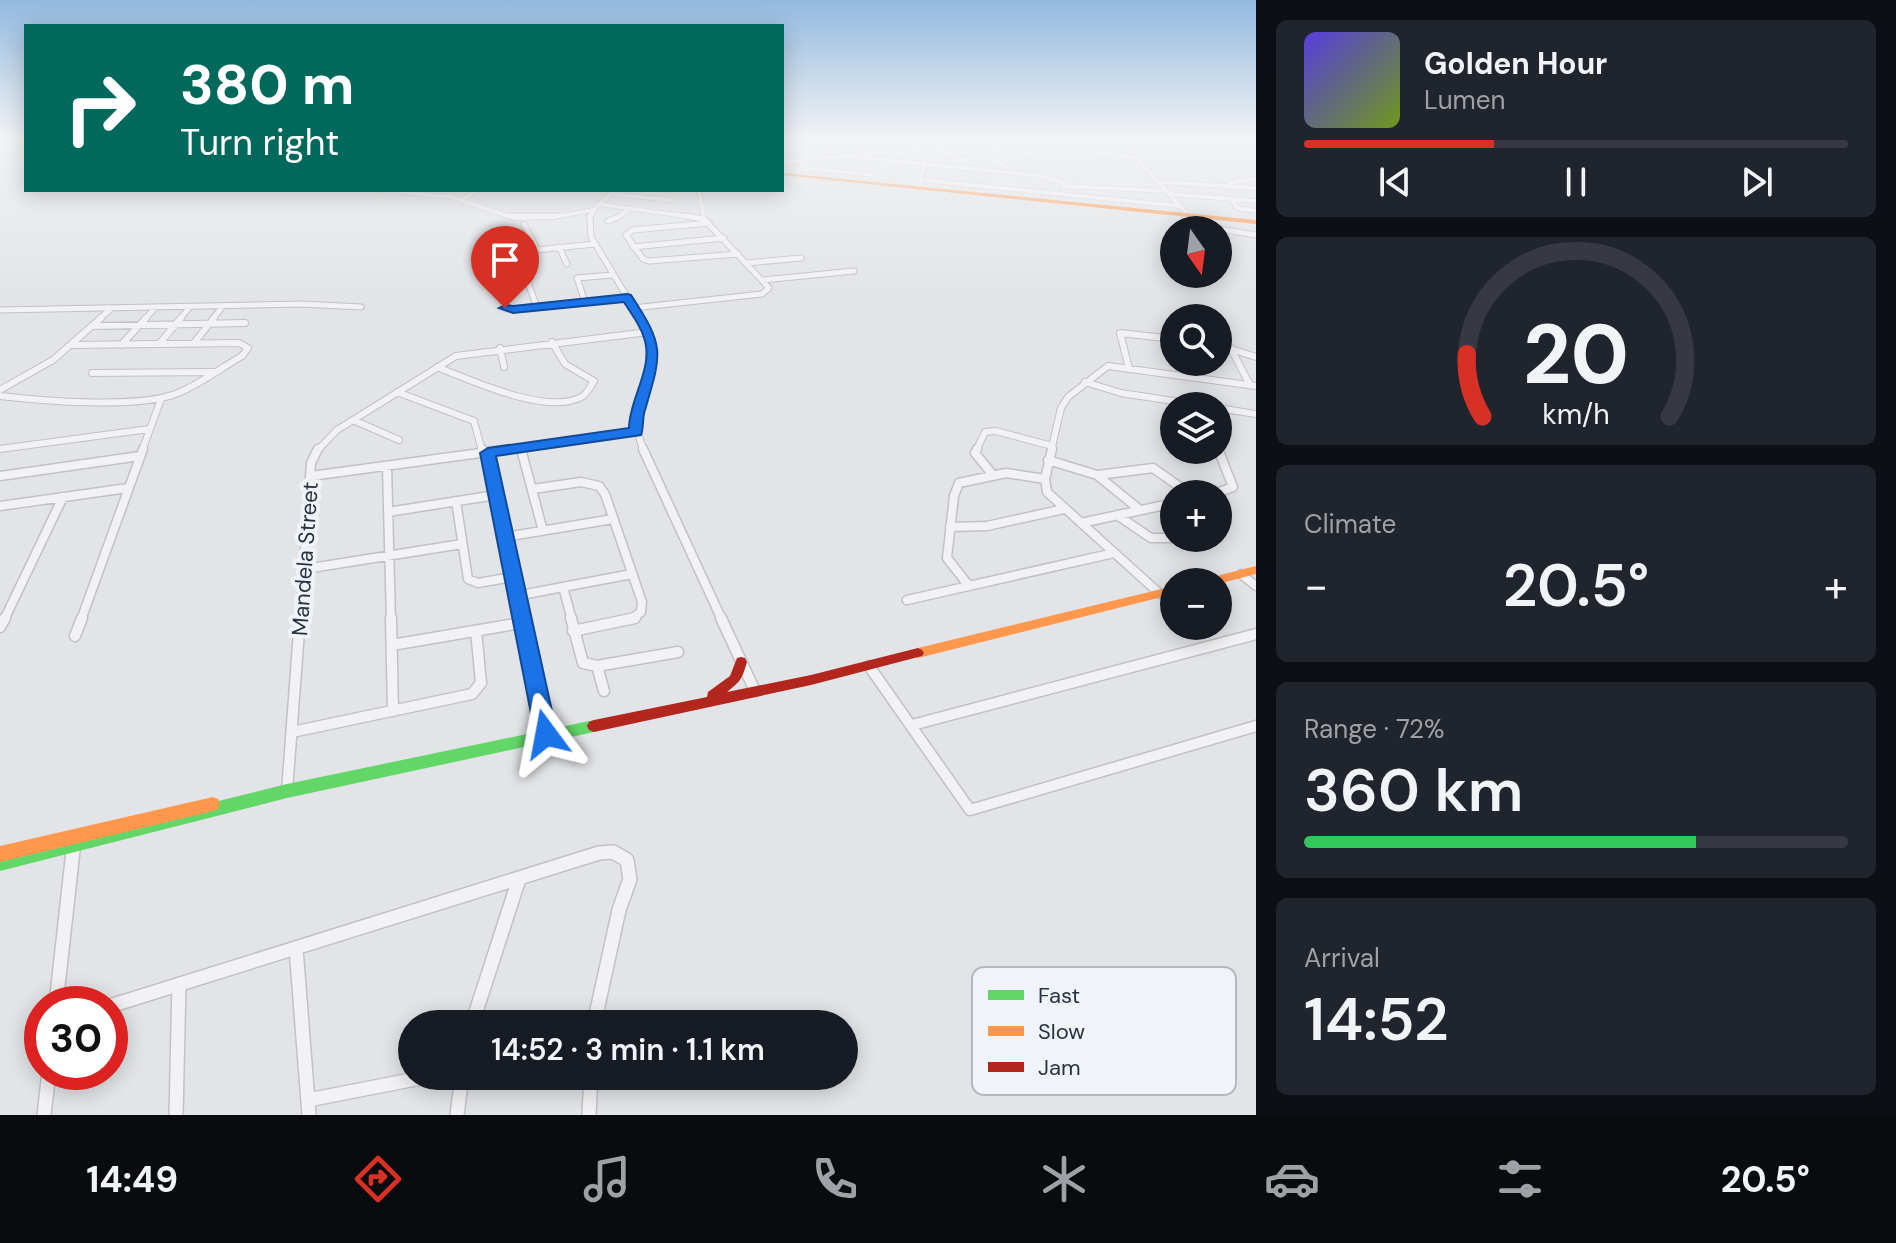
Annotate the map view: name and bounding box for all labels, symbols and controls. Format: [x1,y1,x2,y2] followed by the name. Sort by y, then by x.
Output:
[1424,44,1607,83] text: Golden Hour
[180,48,355,121] text: 380 m
[48,56,152,160] icon: right
[1424,83,1505,117] text: Lumen
[180,119,339,166] text: Turn right
[1373,160,1417,204] icon: previous
[1554,160,1598,204] icon: pause
[1735,160,1779,204] icon: next
[1160,216,1232,288] north arrow
[1160,216,1232,640] map controls
[471,226,539,308] pin
[483,238,527,282] icon: arrive
[1523,299,1629,408] text: 20
[1160,304,1232,376] button: search
[1160,392,1232,464] button: layers
[1542,396,1610,433] text: km/h
[1160,480,1232,552] button: +
[285,481,325,637] street label: Mandela Street
[1304,507,1396,541] text: Climate
[1503,546,1649,625] text: 20.5°
[1304,557,1328,615] text: −
[1824,557,1848,615] text: +
[1160,568,1232,640] button: −
[504,692,588,776] position arrow
[1304,712,1445,746] text: Range · 72%
[1304,751,1523,830] text: 360 km
[1304,941,1380,975] text: Arrival
[972,967,1236,1095] legend
[1304,980,1449,1059] text: 14:52
[1038,981,1080,1010] text: Fast
[24,986,128,1090] speed limit sign: 30
[1038,1017,1085,1046] text: Slow
[491,1030,765,1069] text: 14:52 · 3 min · 1.1 km
[1038,1053,1081,1082] text: Jam
[350,1151,406,1207] icon: directions
[579,1151,635,1207] icon: music
[807,1151,863,1207] icon: phone
[1036,1151,1092,1207] icon: climate
[1264,1151,1320,1207] icon: car
[1492,1151,1548,1207] icon: filters
[86,1156,178,1203] text: 14:49
[1721,1156,1810,1203] text: 20.5°

